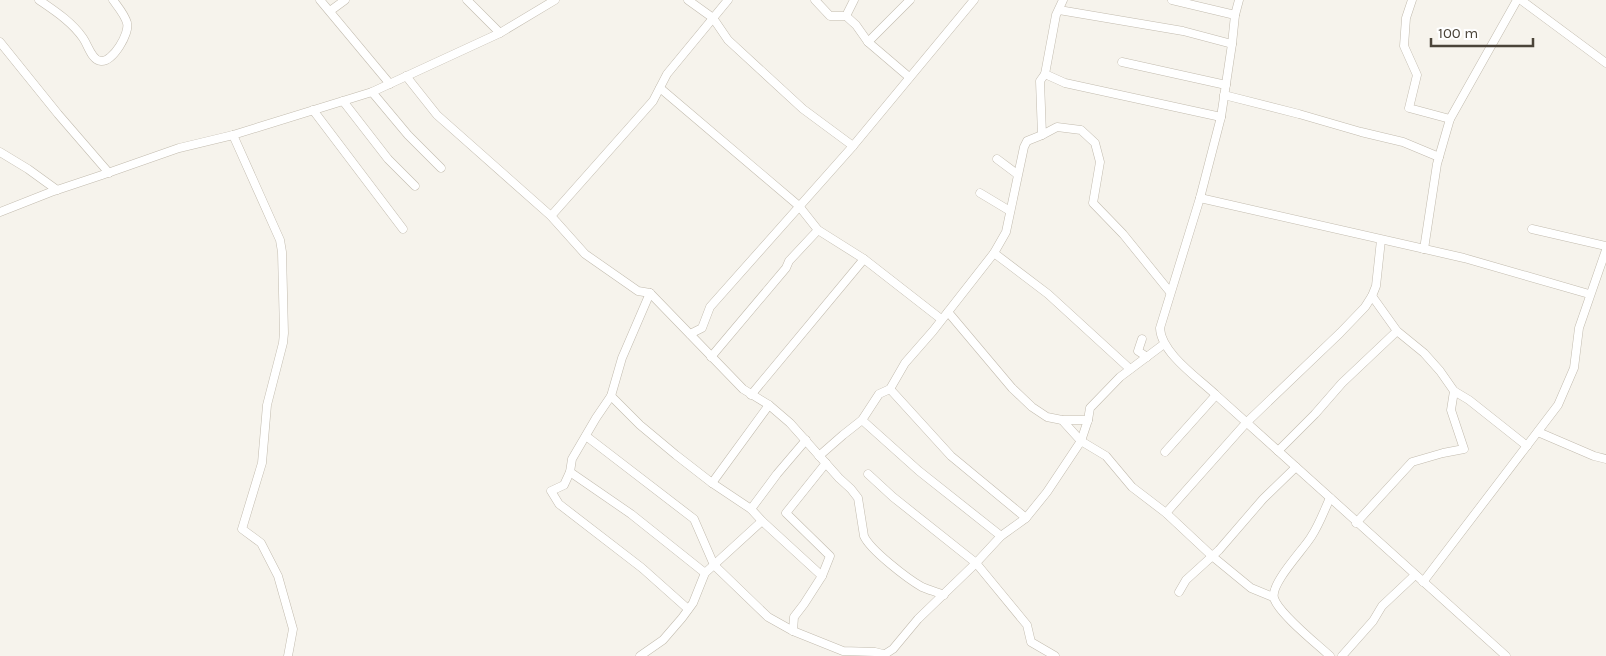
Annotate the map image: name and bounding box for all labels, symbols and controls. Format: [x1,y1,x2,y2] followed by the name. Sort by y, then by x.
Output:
[1431,15,1534,47] scale bar
[1438,24,1478,42] text: 100 m

